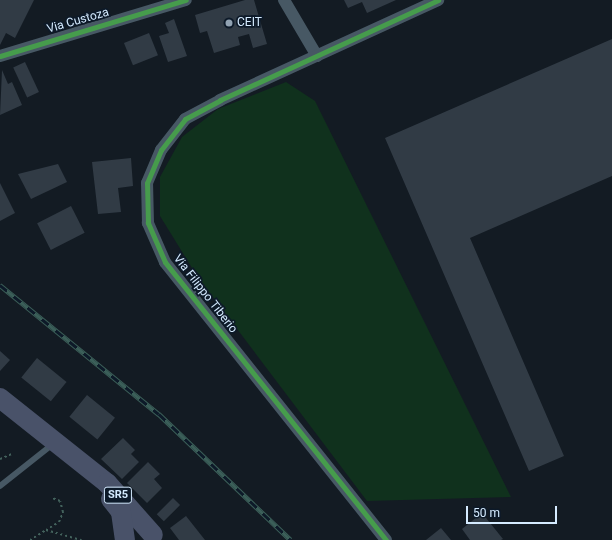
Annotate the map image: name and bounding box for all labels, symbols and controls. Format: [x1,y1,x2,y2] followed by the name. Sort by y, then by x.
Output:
[45,5,111,37] street label: Via Custoza
[237,16,262,30] place label: CEIT
[224,18,234,28] marker: CEIT
[170,252,240,336] street label: Via Filippo Tiberio
[103,486,133,504] road number: SR5
[468,498,559,524] scale bar
[473,506,500,520] text: 50 m

